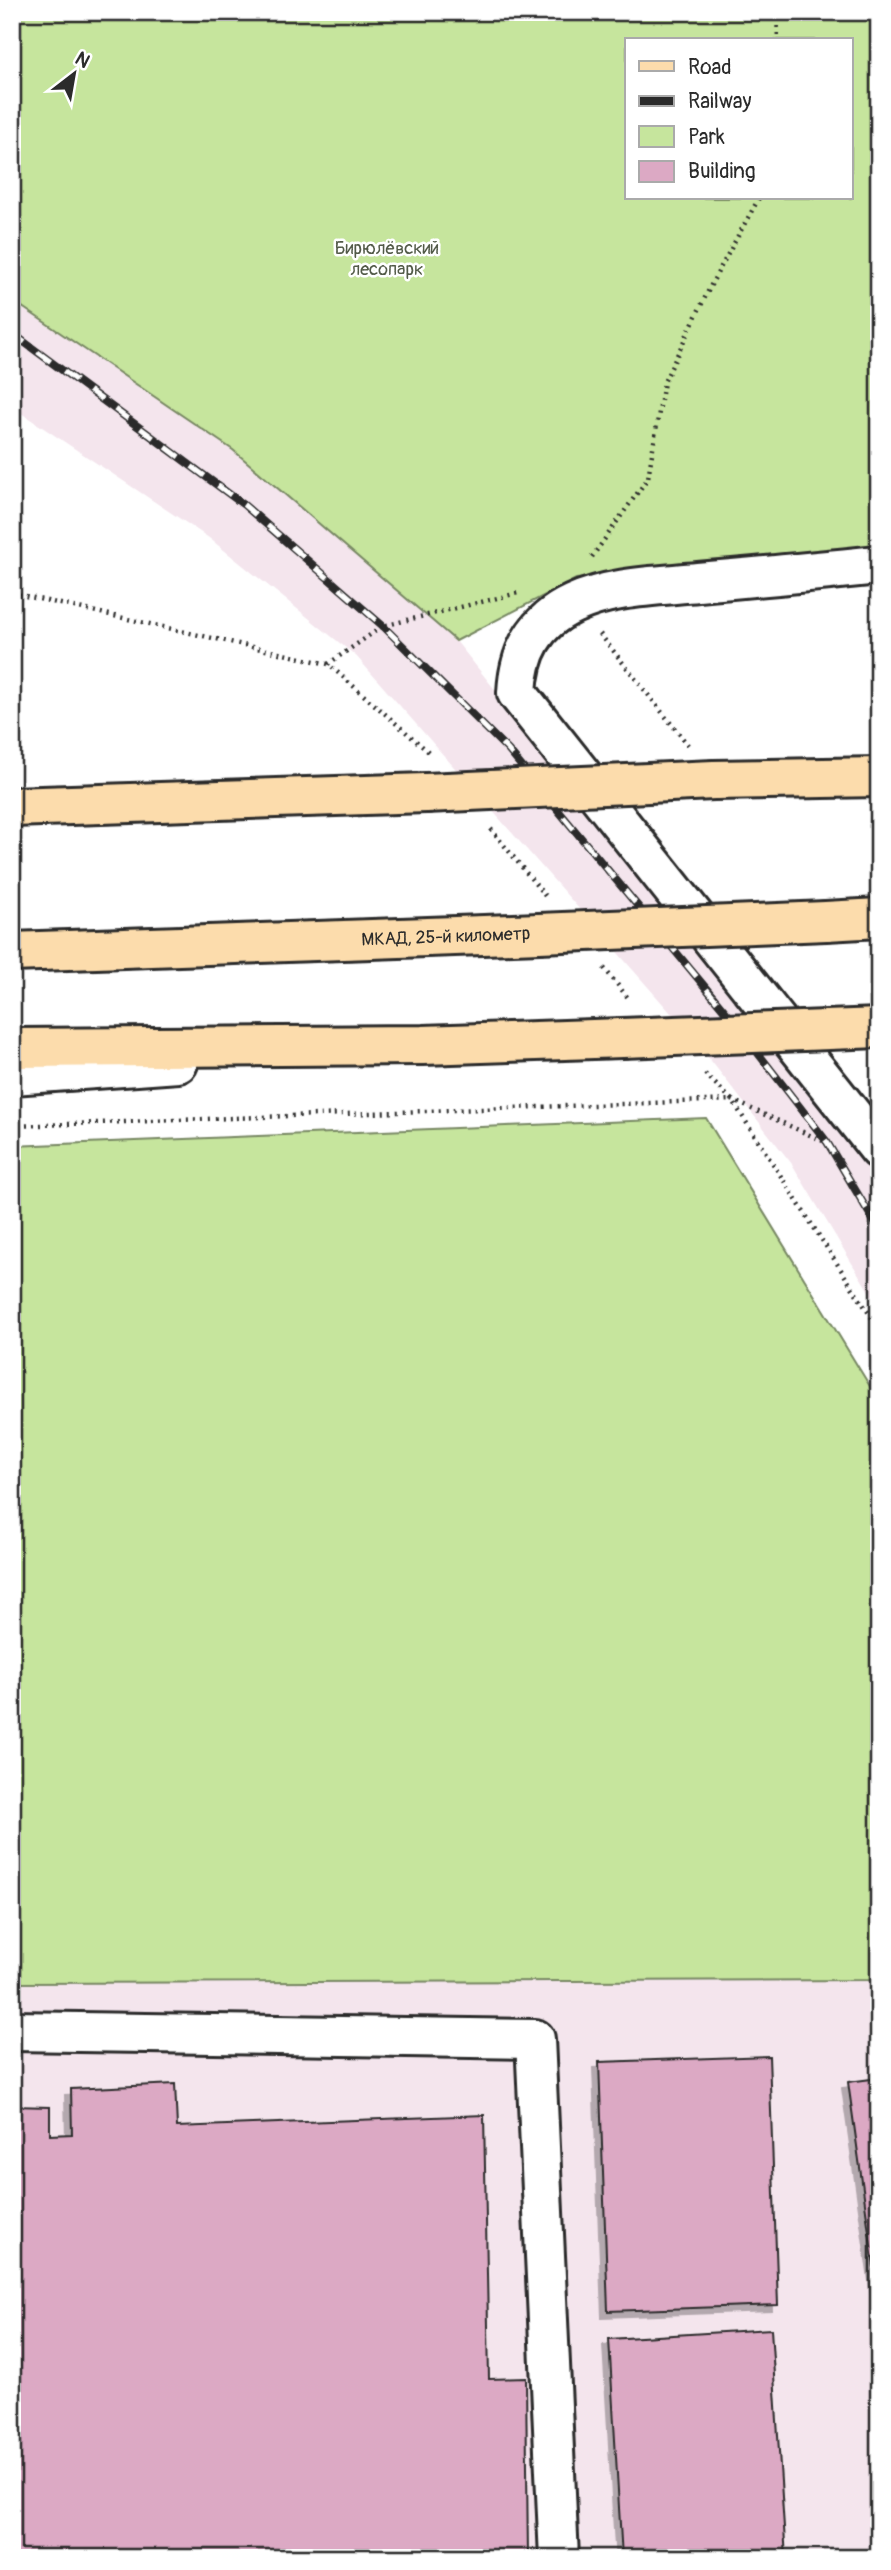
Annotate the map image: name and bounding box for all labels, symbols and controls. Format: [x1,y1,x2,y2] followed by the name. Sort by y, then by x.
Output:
[38,38,108,108] north arrow
[625,38,852,200] legend
[71,47,94,74] text: N
[688,54,732,81] text: Road
[688,88,752,115] text: Railway
[688,124,725,151] text: Park
[688,158,755,185] text: Building
[335,237,439,281] park label: Бирюлёвский лесопарк
[361,922,531,951] street label: МКАД, 25-й километр

